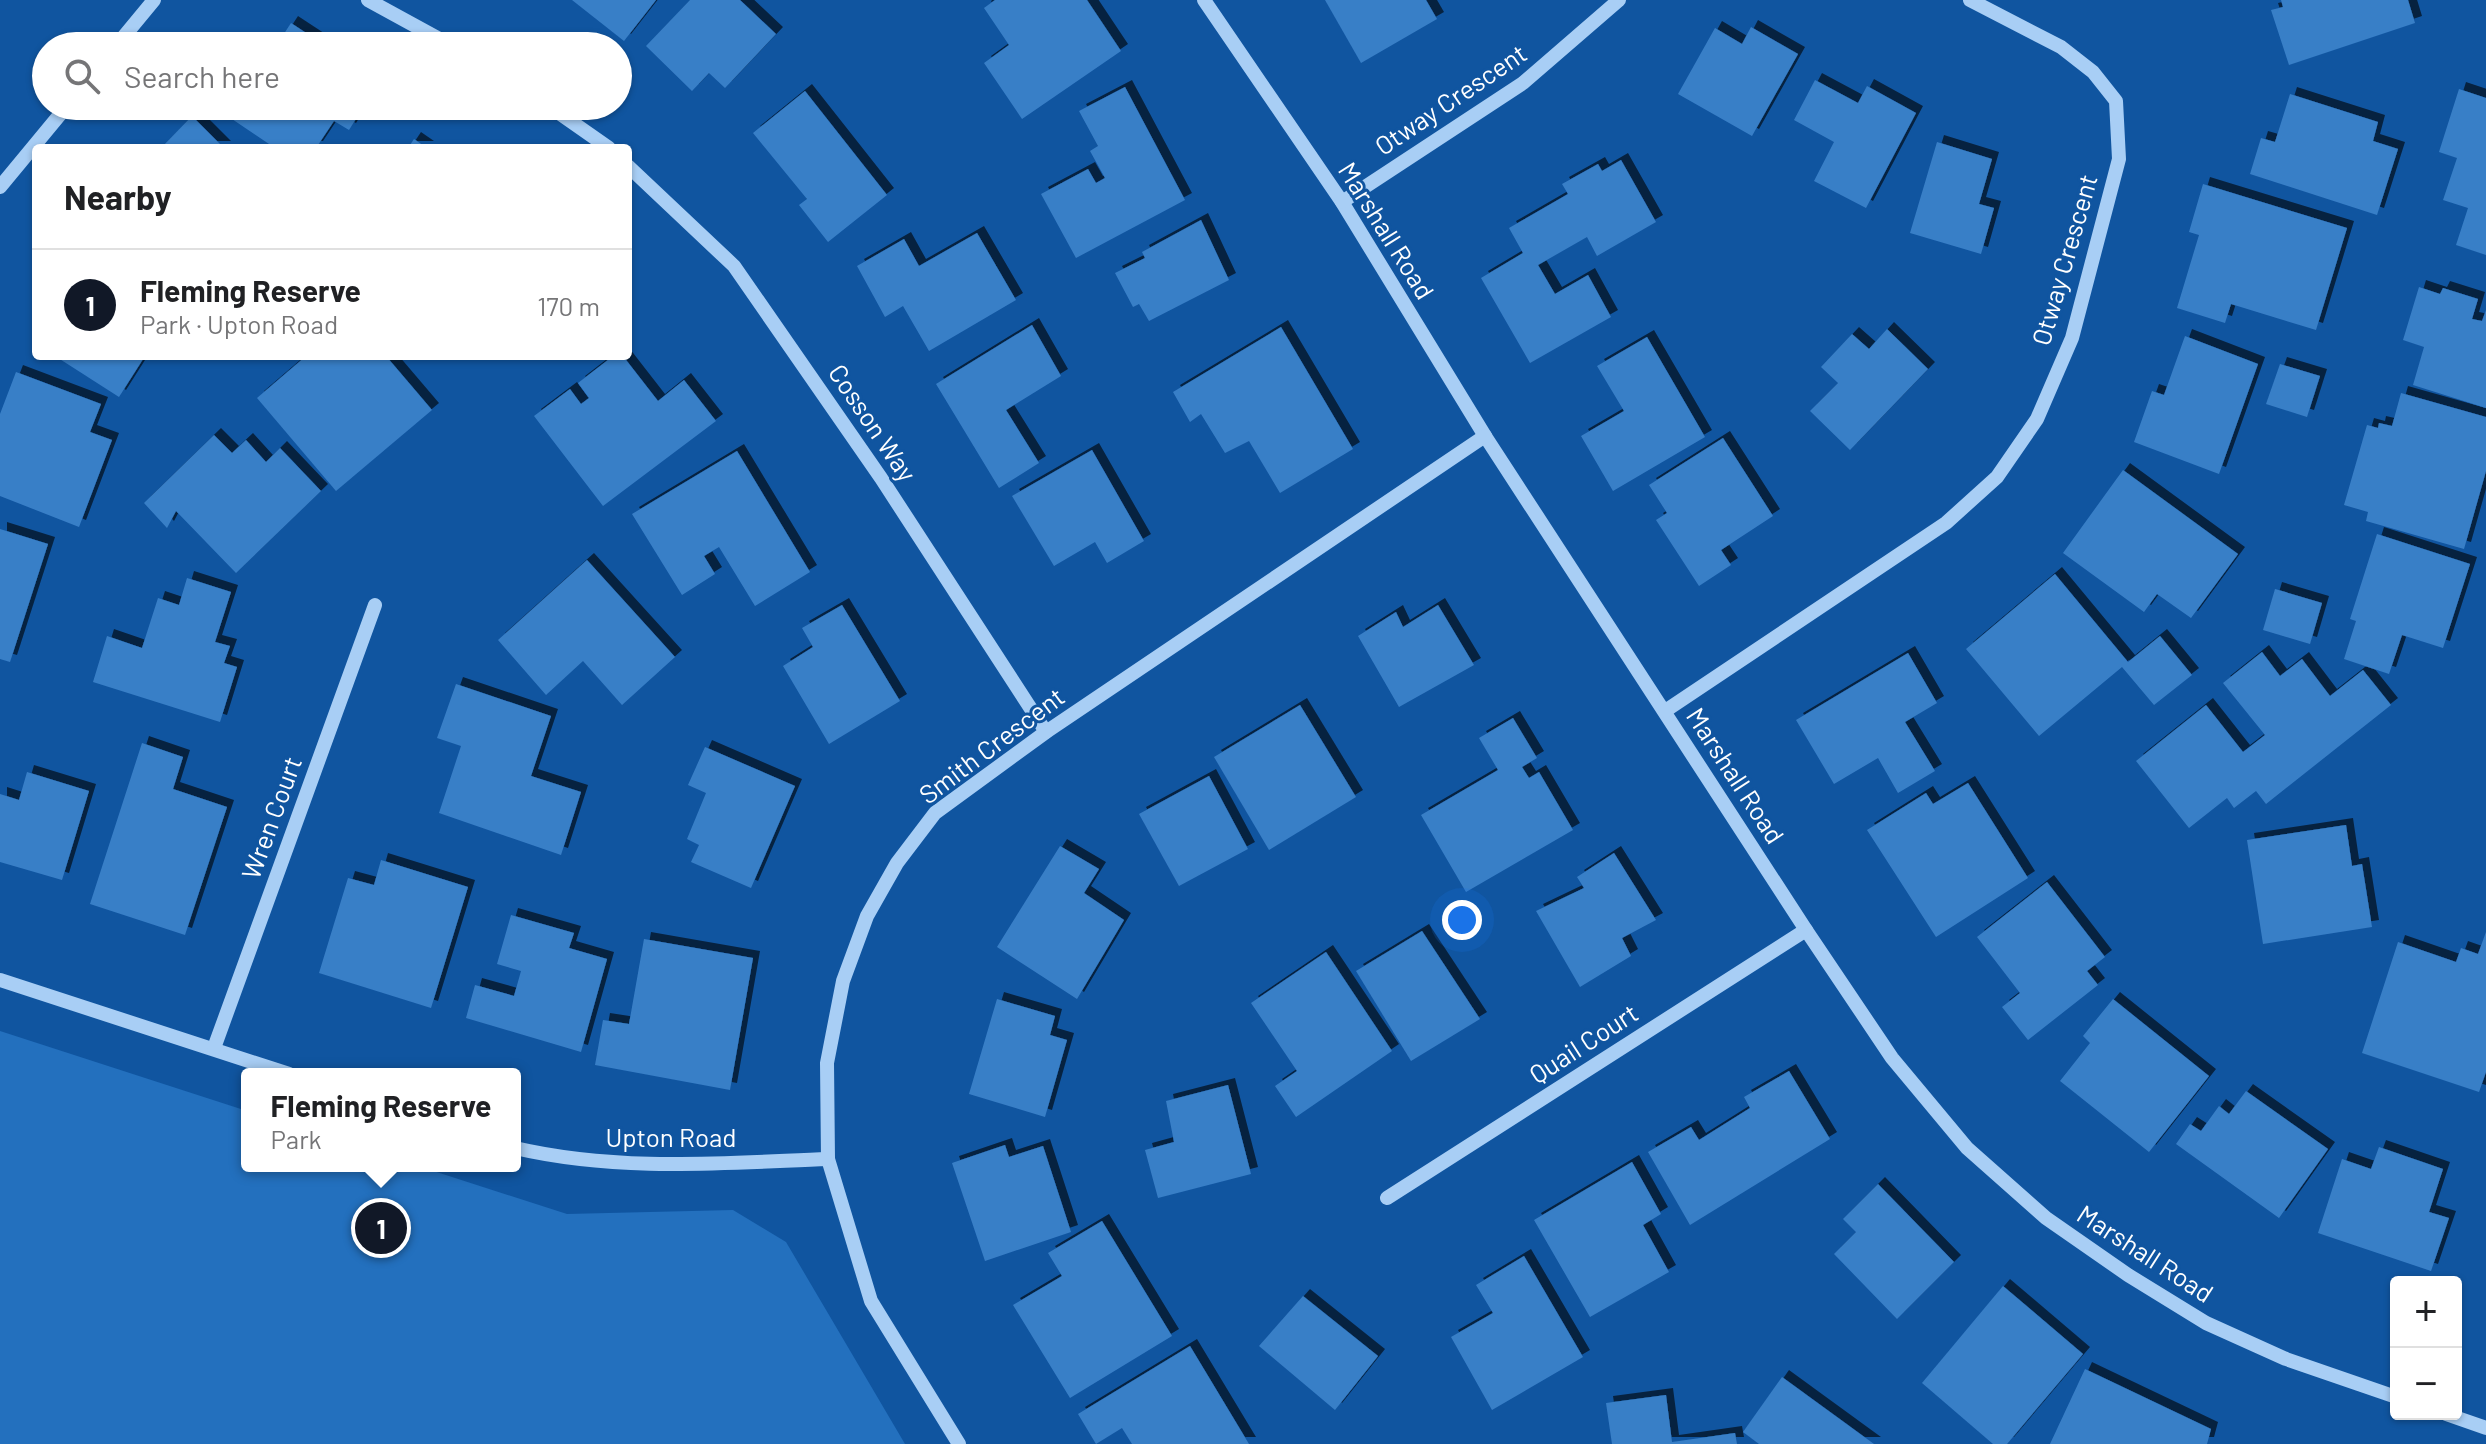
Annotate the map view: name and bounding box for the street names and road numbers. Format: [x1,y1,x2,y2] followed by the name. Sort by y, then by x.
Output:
[1368,37,1532,161] street label: Otway Crescent
[1333,156,1442,304] street label: Marshall Road
[2024,171,2103,349] street label: Otway Crescent
[823,358,924,487] street label: Cosson Way
[912,680,1070,810] street label: Smith Crescent
[1681,701,1792,849] street label: Marshall Road
[234,752,307,883] street label: Wren Court
[1523,996,1643,1089] street label: Quail Court
[605,1121,737,1152] street label: Upton Road
[2072,1197,2220,1308] street label: Marshall Road

